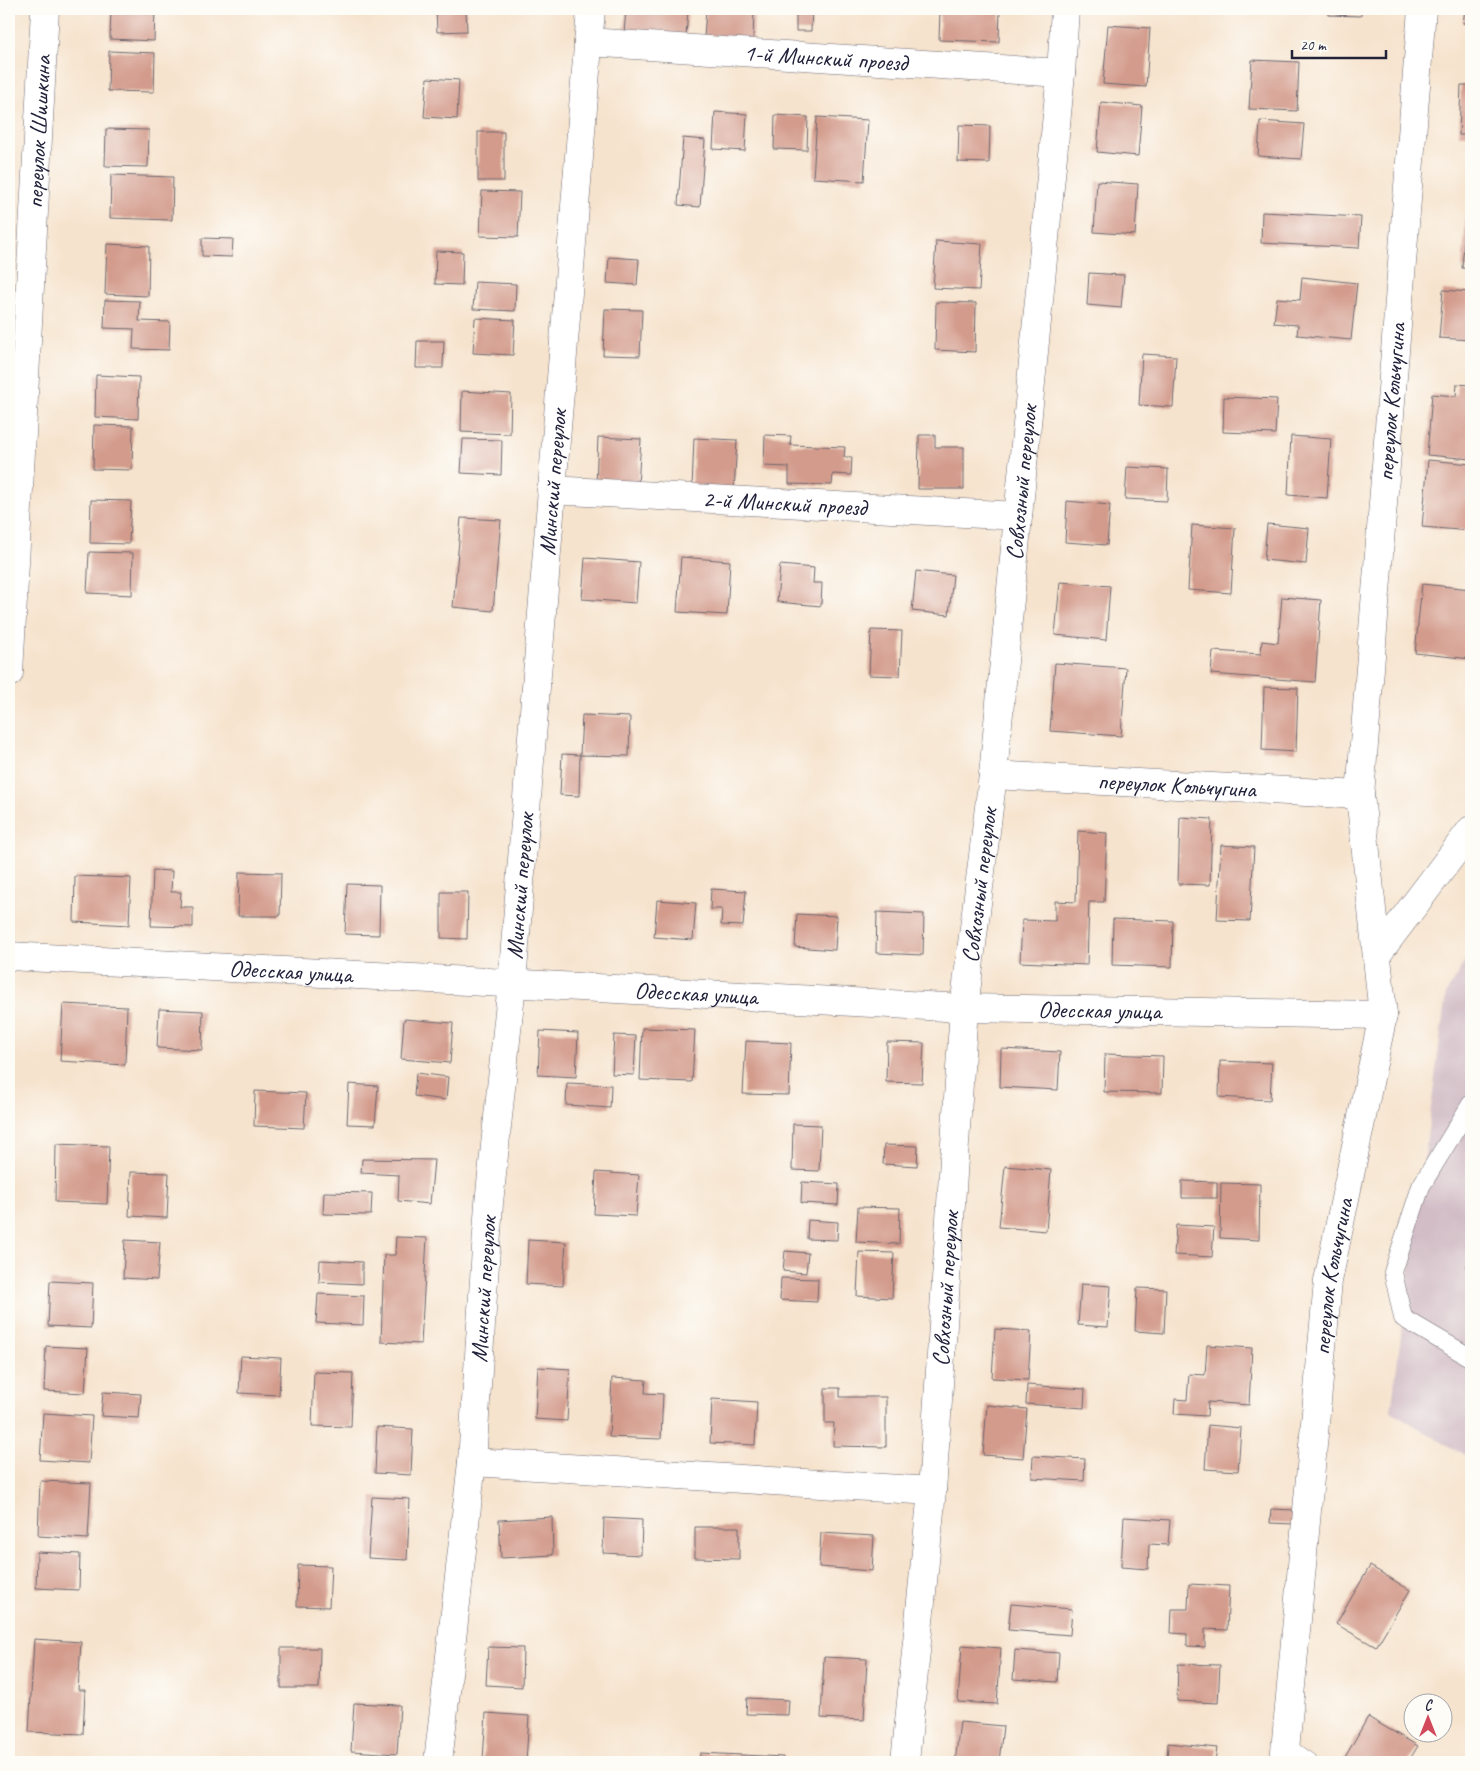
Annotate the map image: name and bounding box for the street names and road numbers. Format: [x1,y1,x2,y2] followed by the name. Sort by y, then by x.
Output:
[743,37,911,78] street label: 1-й Минский проезд
[19,53,58,209] street label: переулок Шишкина
[1370,321,1412,482] street label: переулок Кольчугина
[999,402,1044,561] street label: Совхозный переулок
[532,406,574,556] street label: Минский переулок
[702,483,870,523] street label: 2-й Минский проезд
[1097,766,1258,804] street label: переулок Кольчугина
[955,804,1004,964] street label: Совхозный переулок
[499,810,541,960] street label: Минский переулок
[228,953,355,990] street label: Одесская улица
[634,975,761,1012] street label: Одесская улица
[1038,994,1164,1026] street label: Одесская улица
[1306,1194,1360,1356] street label: переулок Кольчугина
[925,1208,966,1367] street label: Совхозный переулок
[464,1213,503,1363] street label: Минский переулок

